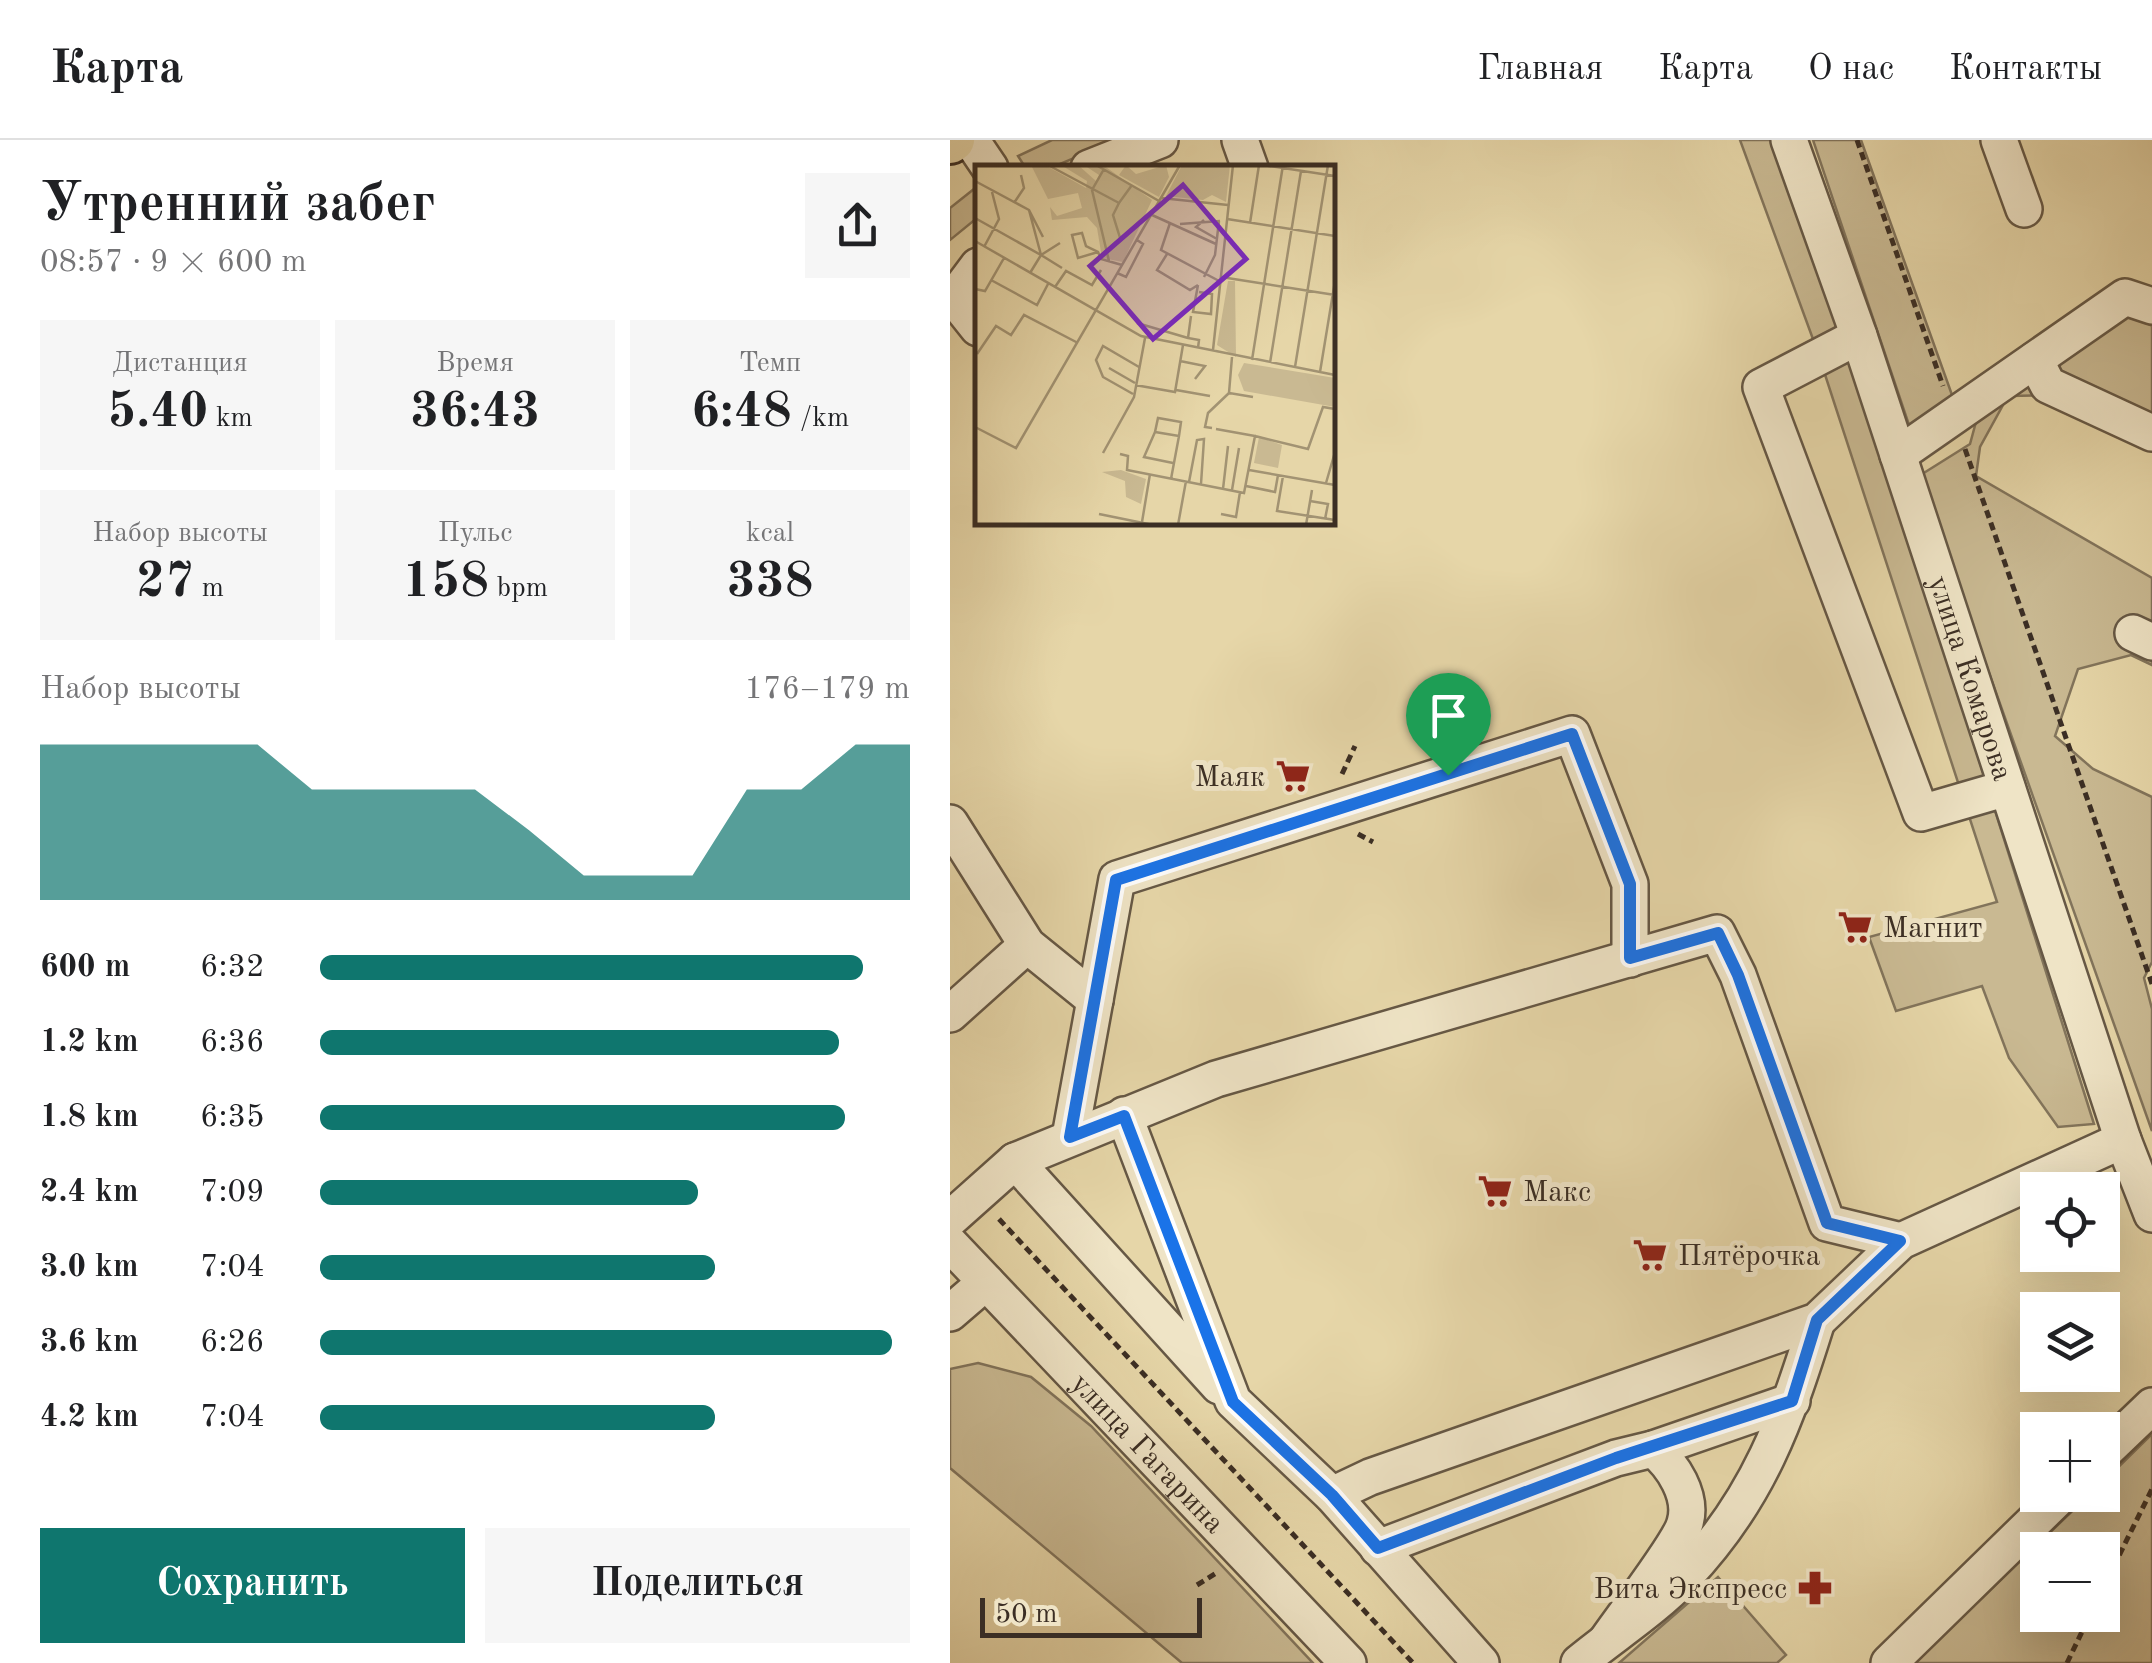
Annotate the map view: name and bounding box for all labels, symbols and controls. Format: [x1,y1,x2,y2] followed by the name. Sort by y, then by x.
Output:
[50,45,183,93] text: Карта
[1477,52,1603,87] text: Главная
[1658,52,1753,87] text: Карта
[1808,52,1894,87] text: О нас
[1949,52,2102,87] text: Контакты
[975,165,1335,525] inset map
[805,173,910,278] button: share
[40,178,436,233] text: Утренний забег
[40,247,307,279] text: 08:57 · 9 × 600 m
[112,350,248,378] text: Дистанция
[436,350,514,378] text: Время
[739,350,801,378] text: Темп
[107,388,208,438] text: 5.40
[410,388,540,438] text: 36:43
[691,388,792,438] text: 6:48
[208,405,253,433] text: km
[792,405,849,433] text: /km
[92,520,268,548] text: Набор высоты
[438,520,512,548] text: Пульс
[746,520,794,548] text: kcal
[136,558,194,608] text: 27
[402,558,489,608] text: 158
[727,558,814,608] text: 338
[1922,572,2017,785] street label: улица Комарова
[194,575,224,603] text: m
[489,575,548,603] text: bpm
[1406,673,1491,776] pin
[40,674,241,706] text: Набор высоты
[744,674,910,706] text: 176–179 m
[1421,688,1476,743] icon: arrive
[1274,757,1312,795] supermarket icon: Маяк
[1194,763,1265,793] place label: Маяк
[1836,908,1874,946] supermarket icon: Магнит
[1883,914,1983,944] place label: Магнит
[40,952,130,984] text: 600 m
[200,952,265,984] text: 6:32
[40,1027,139,1059] text: 1.2 km
[200,1027,265,1059] text: 6:36
[40,1102,139,1134] text: 1.8 km
[200,1102,265,1134] text: 6:35
[1476,1172,1514,1210] supermarket icon: Макс
[2020,1172,2120,1632] map controls
[2020,1172,2120,1272] button: locate
[40,1177,139,1209] text: 2.4 km
[200,1177,265,1209] text: 7:09
[1523,1178,1591,1208] place label: Макс
[1631,1236,1669,1274] supermarket icon: Пятёрочка
[1678,1242,1821,1272] place label: Пятёрочка
[40,1252,139,1284] text: 3.0 km
[200,1252,265,1284] text: 7:04
[2020,1292,2120,1392] button: layers
[40,1327,139,1359] text: 3.6 km
[200,1327,265,1359] text: 6:26
[1064,1369,1229,1540] street label: улица Гагарина
[40,1402,139,1434] text: 4.2 km
[200,1402,265,1434] text: 7:04
[2020,1412,2120,1512] button: +
[40,1528,465,1643] button: Сохранить
[485,1528,910,1643] button: Поделиться
[2020,1532,2120,1632] button: −
[1796,1569,1834,1607] pharmacy icon: Вита Экспресс
[1594,1575,1787,1605] place label: Вита Экспресс
[980,1593,1202,1638] scale bar
[995,1601,1058,1629] text: 50 m

